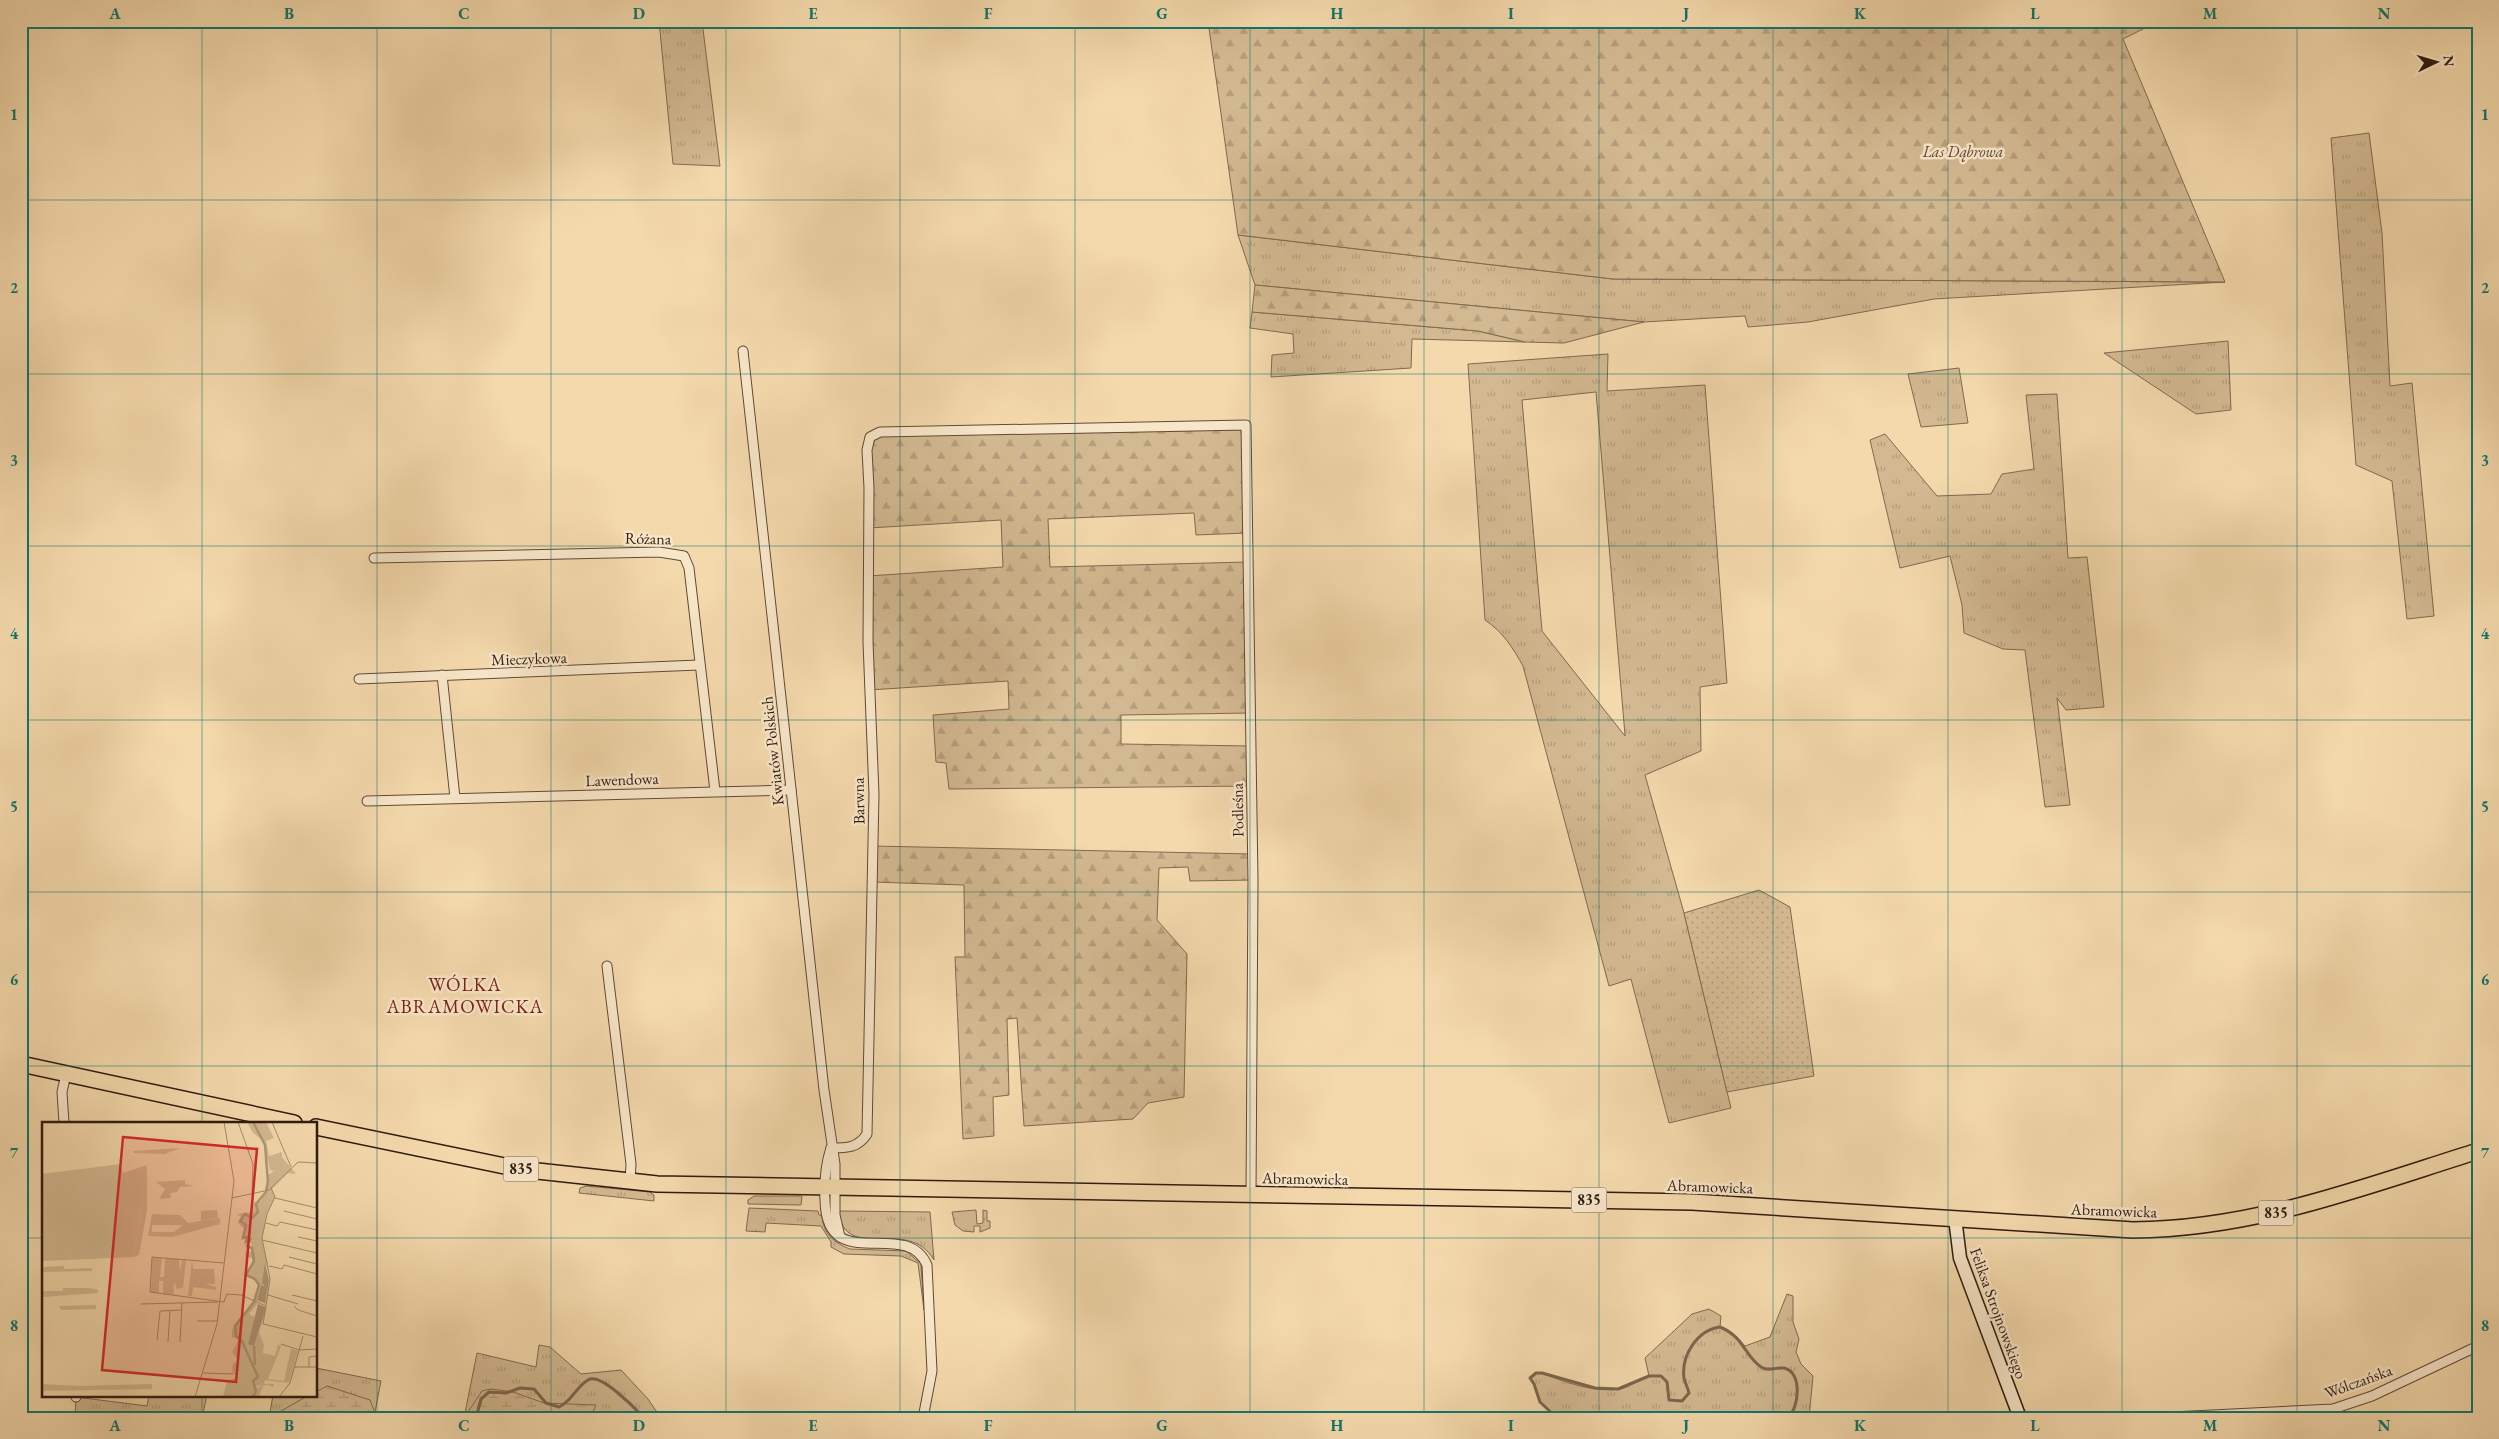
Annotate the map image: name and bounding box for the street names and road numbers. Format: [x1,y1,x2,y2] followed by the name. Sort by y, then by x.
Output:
[625,528,672,549] street label: Różana
[491,647,568,670] street label: Mieczykowa
[756,695,789,807] street label: Kwiatów Polskich
[585,768,660,791] street label: Lawendowa
[848,777,869,825] street label: Barwna
[1227,782,1248,837] street label: Podleśna
[504,1156,538,1182] road number: 835
[1261,1167,1349,1190] street label: Abramowicka
[1665,1174,1754,1199] street label: Abramowicka
[1572,1188,1606,1212] road number: 835
[2069,1198,2158,1223] street label: Abramowicka
[2258,1200,2294,1226] road number: 835
[1965,1245,2032,1382] street label: Feliksa Strojnowskiego
[2321,1359,2396,1403] street label: Wólczańska

